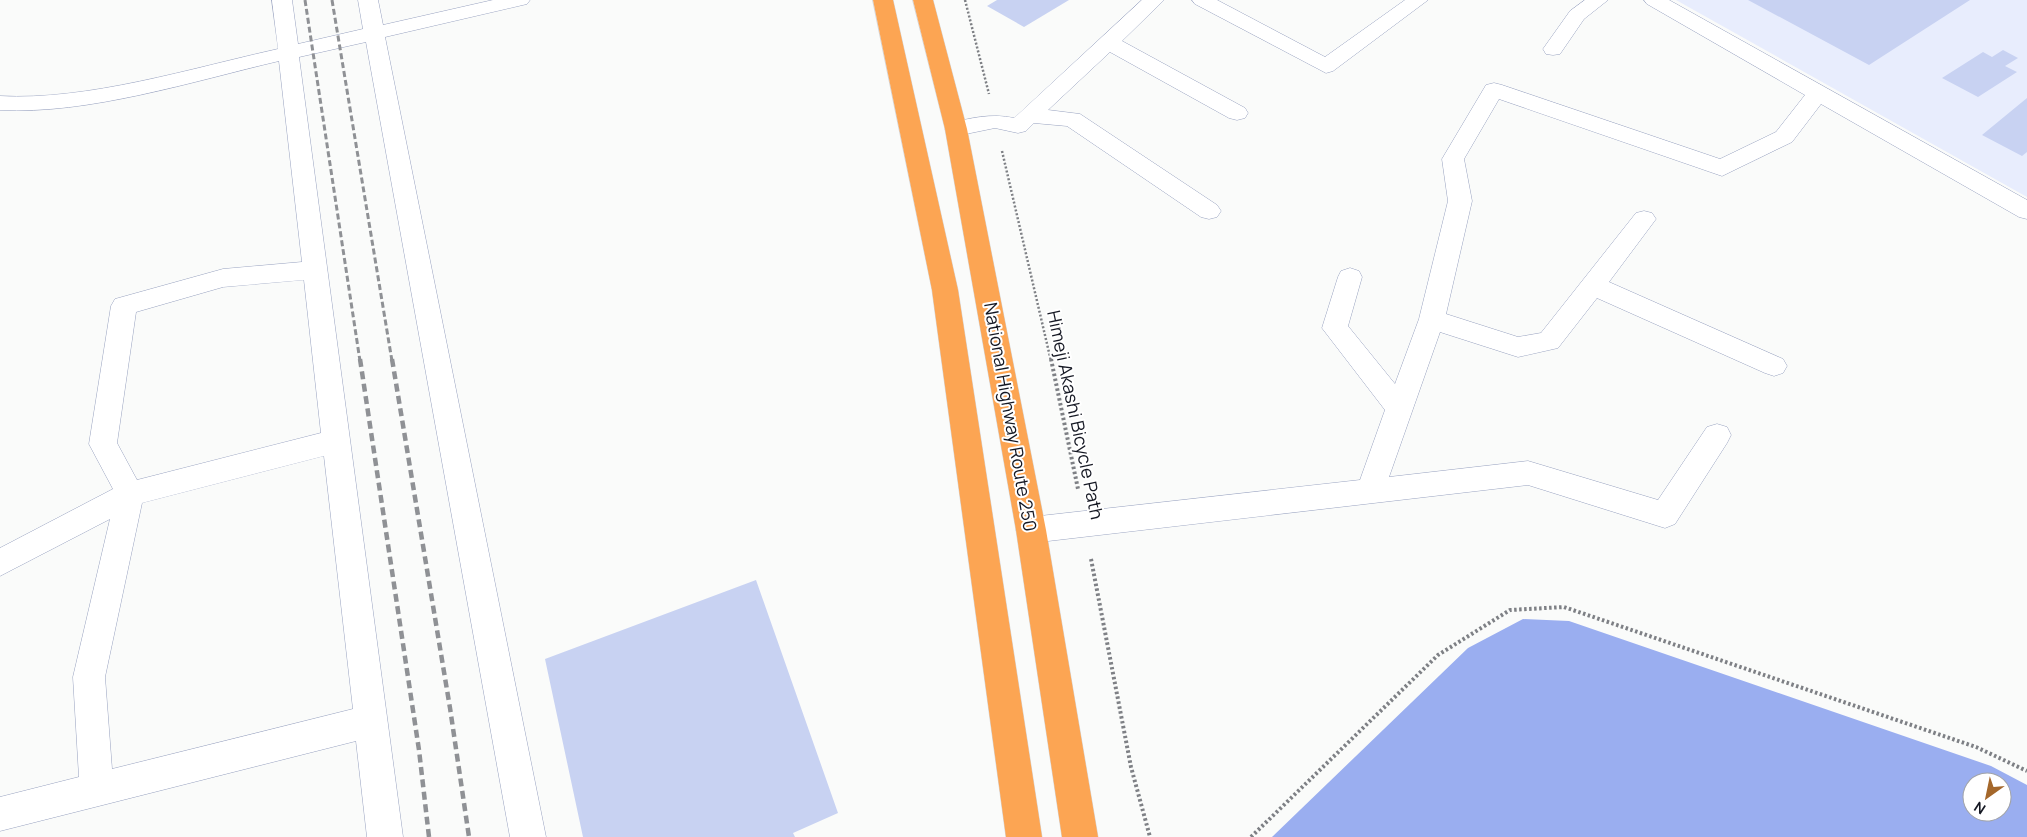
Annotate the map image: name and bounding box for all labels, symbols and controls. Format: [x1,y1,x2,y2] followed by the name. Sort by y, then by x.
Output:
[979,301,1043,533] street label: National Highway Route 250
[1042,308,1110,522] street label: Himeji Akashi Bicycle Path
[1962,772,2012,822] north arrow
[1970,798,1989,819] text: N

